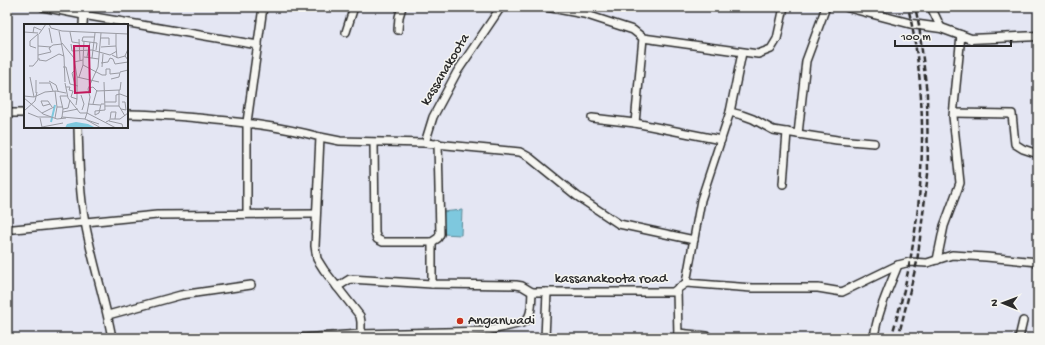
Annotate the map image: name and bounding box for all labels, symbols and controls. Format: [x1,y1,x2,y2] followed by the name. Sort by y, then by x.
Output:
[895,22,1011,48] scale bar
[24,24,128,128] inset map
[418,30,475,109] street label: kassanakoota
[900,31,931,45] text: 100 m
[555,271,669,288] street label: kassanakoota road
[983,283,1023,323] north arrow
[989,299,1001,307] text: N
[468,313,535,330] place label: Anganwadi
[455,316,465,326] marker: Anganwadi

